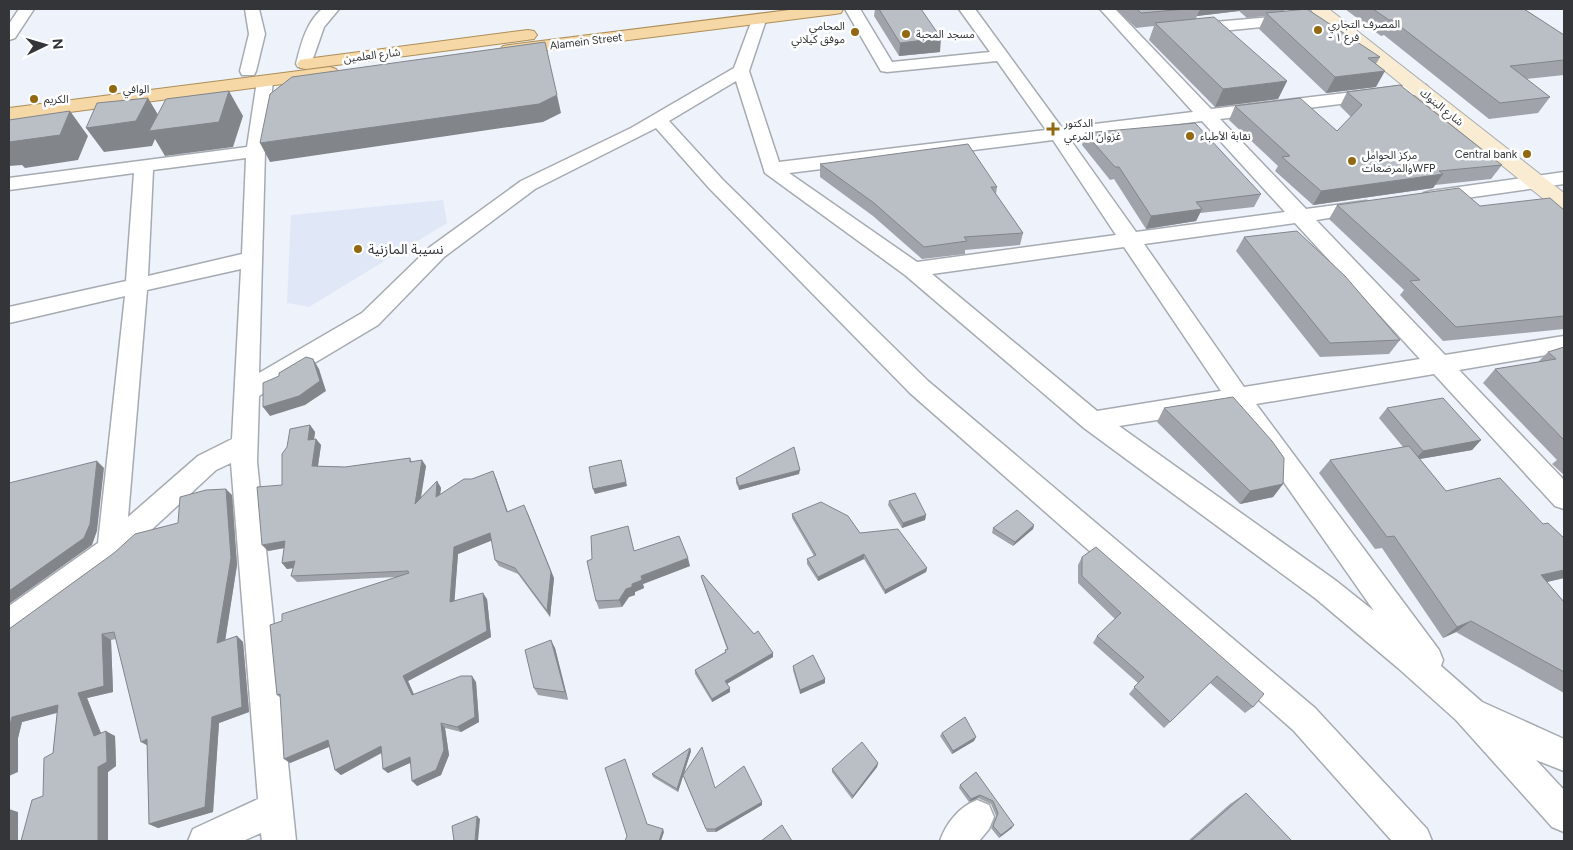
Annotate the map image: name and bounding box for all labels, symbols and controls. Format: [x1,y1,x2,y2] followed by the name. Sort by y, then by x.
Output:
[1328,18,1400,45] place label: المصرف التجاري - فرع ١
[20,20,70,70] north arrow
[791,20,845,49] place label: المحامي موفق كيلاني
[1312,24,1324,36] marker: المصرف التجاري - فرع ١
[849,26,861,38] marker: المحامي موفق كيلاني
[900,28,912,40] marker: مسجد المحبة
[916,28,975,41] place label: مسجد المحبة
[549,31,623,52] street label: Alamein Street
[49,38,66,50] text: N
[343,46,402,66] street label: شارع العلمين
[107,83,119,95] marker: الوافي
[123,83,149,99] place label: الوافي
[1417,86,1466,130] street label: شارع البنوك
[28,93,40,105] marker: الكريم
[44,93,69,108] place label: الكريم
[1063,117,1122,146] place label: الدكتور غزوان المرعي
[1046,122,1060,136] marker: الدكتور غزوان المرعي
[1184,130,1196,142] marker: نقابة الأطباء
[1200,130,1251,143] place label: نقابة الأطباء
[1455,148,1518,161] place label: Central bank
[1521,148,1533,160] marker: Central bank
[1362,149,1436,175] place label: مركز الحوامل والمرضعاتWFP
[1346,155,1358,167] marker: مركز الحوامل والمرضعاتWFP
[368,241,444,258] place label: نسيبة المازنية
[352,243,364,255] marker: نسيبة المازنية

